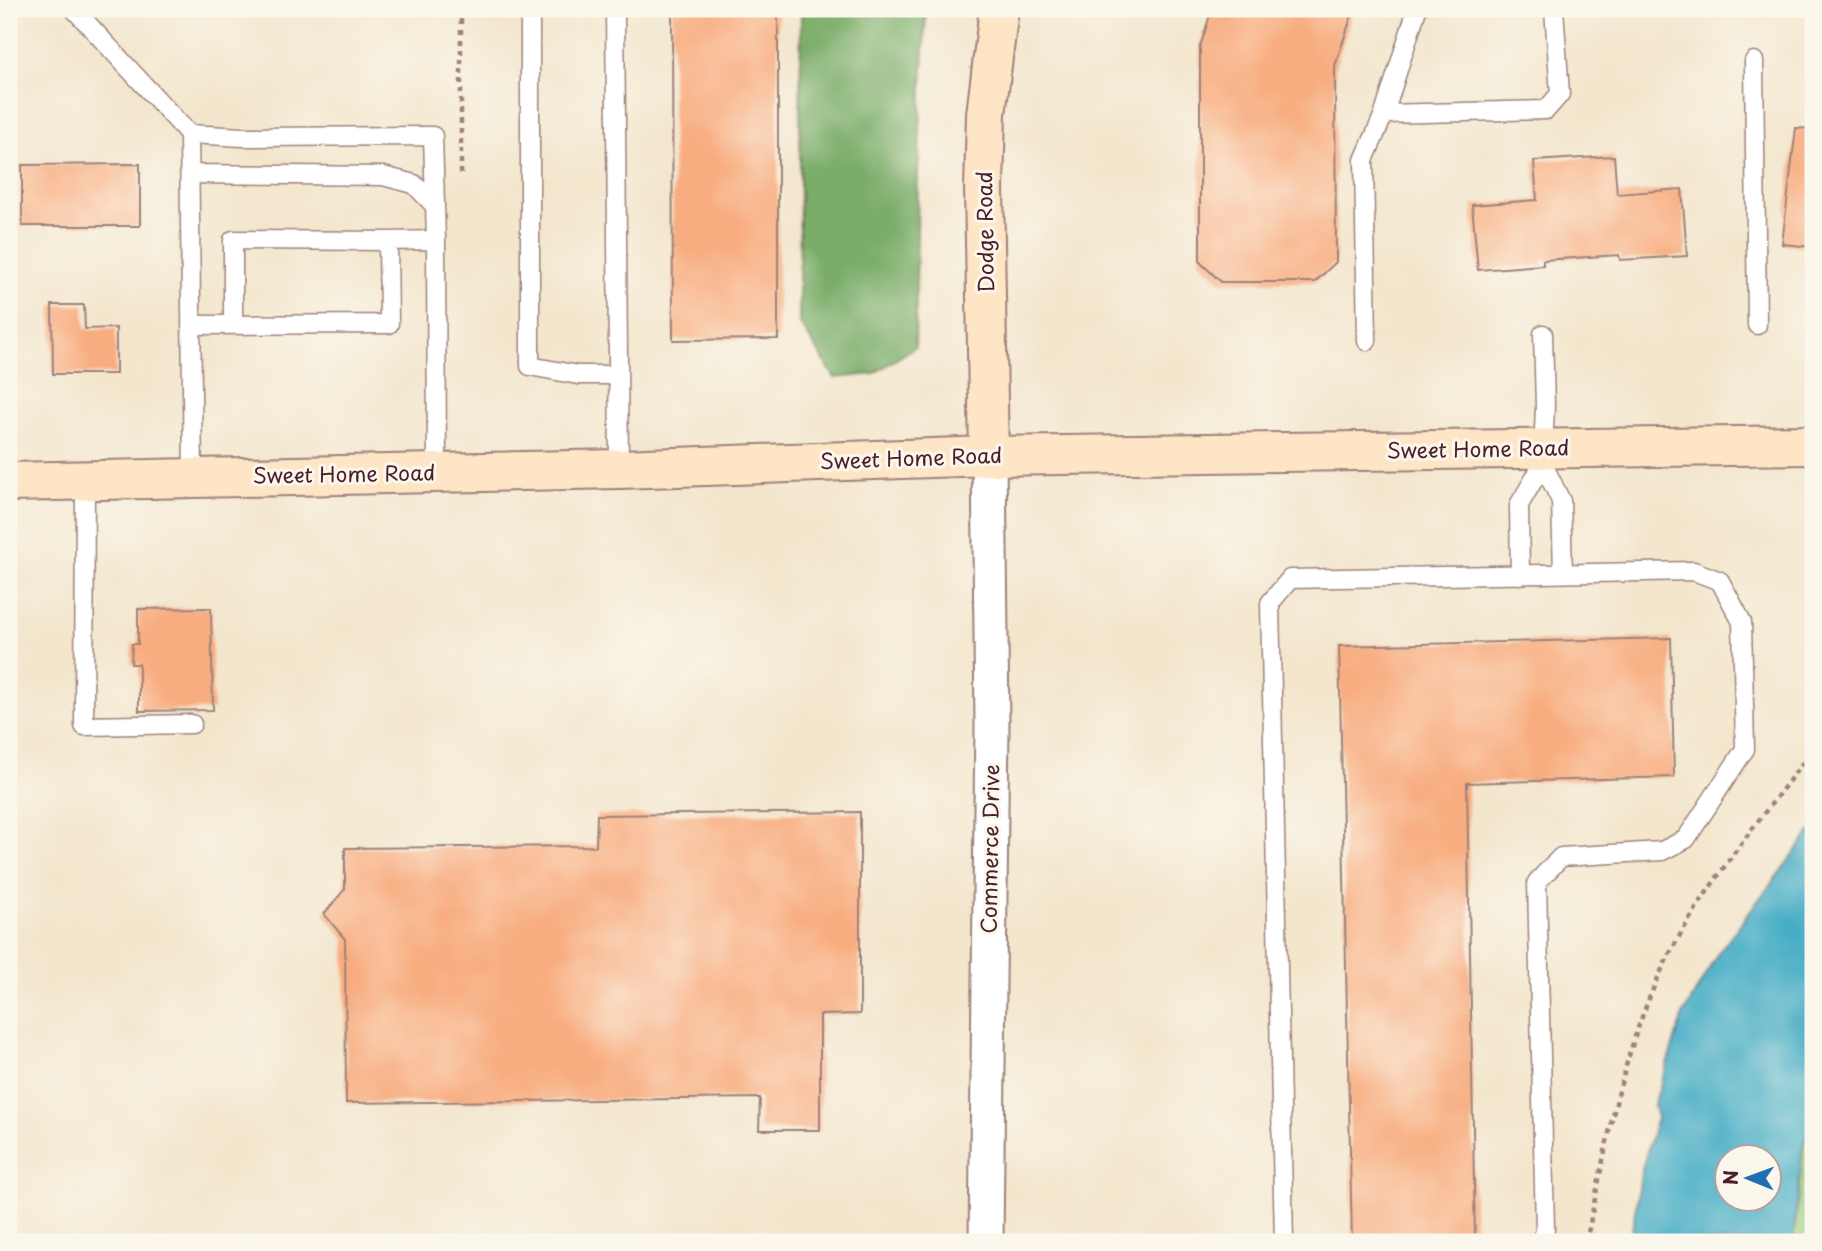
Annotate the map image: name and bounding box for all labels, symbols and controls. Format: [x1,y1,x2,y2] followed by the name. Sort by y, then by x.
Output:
[967,171,1001,293] street label: Dodge Road
[1386,430,1570,466] street label: Sweet Home Road
[819,438,1003,476] street label: Sweet Home Road
[252,455,436,491] street label: Sweet Home Road
[972,764,1006,934] street label: Commerce Drive
[1714,1142,1784,1212] north arrow
[1716,1170,1744,1185] text: N

